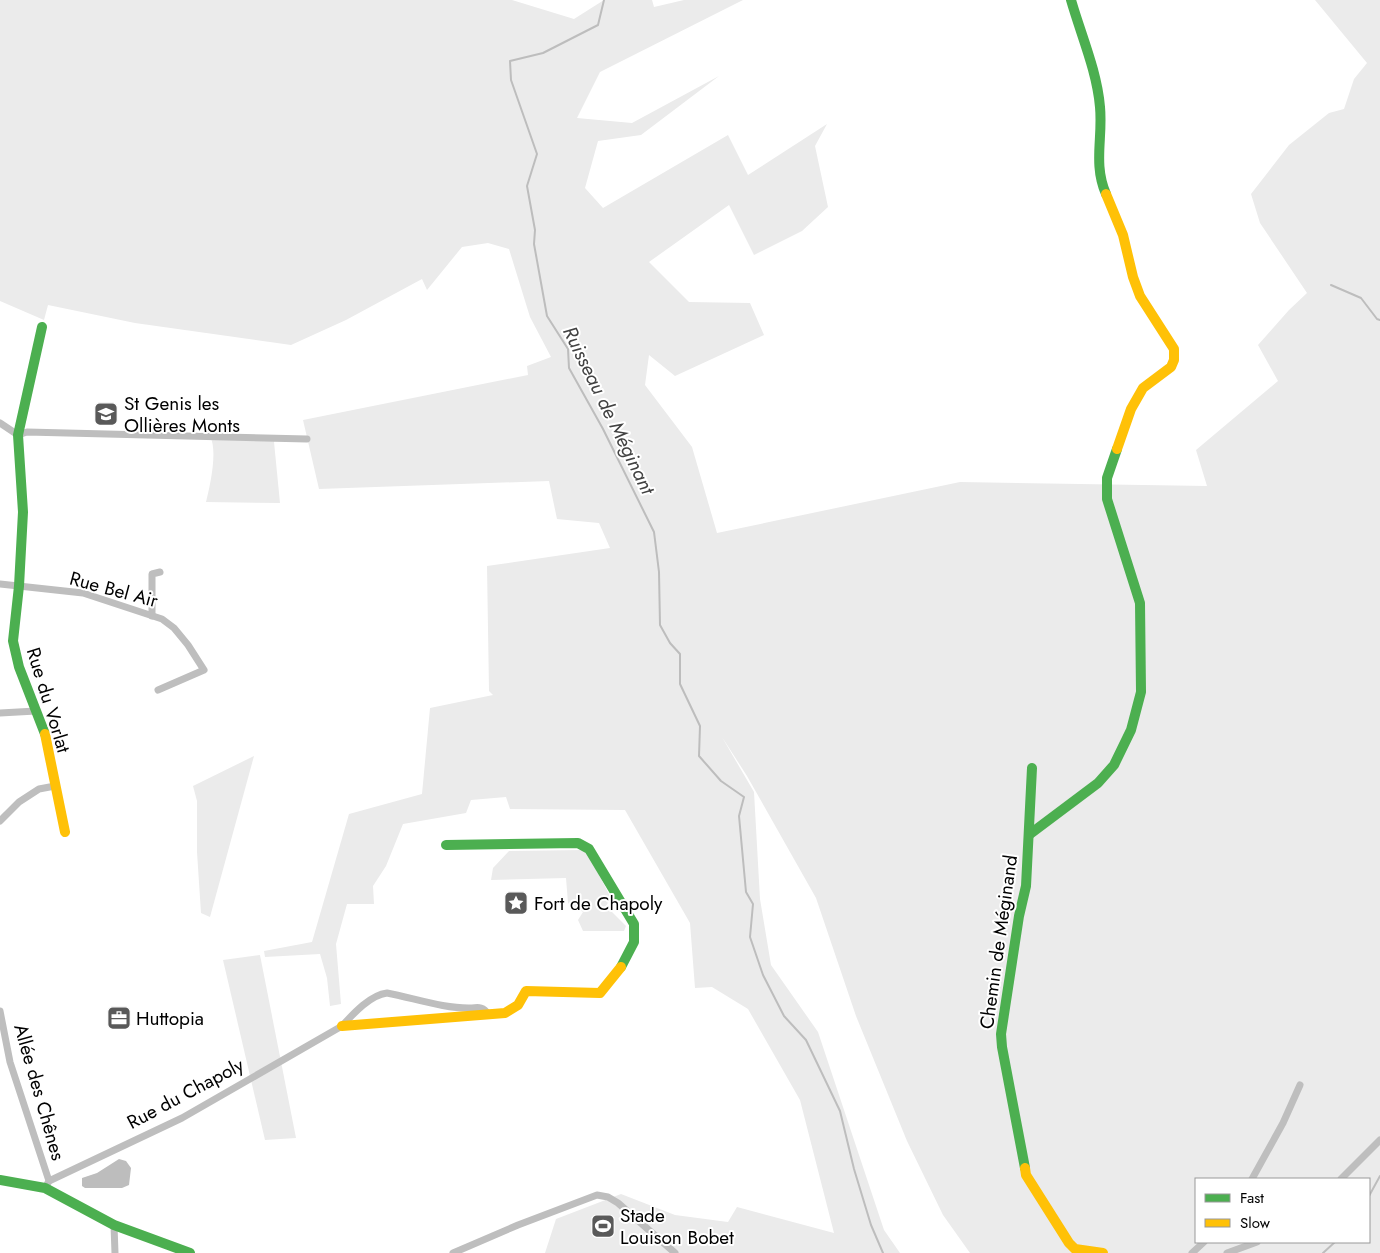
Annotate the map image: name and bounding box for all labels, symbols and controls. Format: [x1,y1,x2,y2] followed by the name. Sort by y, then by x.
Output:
[555,321,662,500] water label: Ruisseau de Méginant
[124,390,240,439] place label: St Genis les Ollières Monts
[93,401,119,427] school or university icon: St Genis les Ollières Monts
[67,565,162,614] street label: Rue Bel Air
[20,644,77,756] street label: Rue du Vorlat
[973,853,1024,1031] street label: Chemin de Méginand
[503,890,529,916] place icon: Fort de Chapoly
[534,890,663,917] place label: Fort de Chapoly
[106,1005,132,1031] office icon: Huttopia
[136,1005,204,1032] place label: Huttopia
[7,1021,72,1164] street label: Allée des Chênes
[122,1051,249,1136] street label: Rue du Chapoly
[1195,1178,1370,1243] legend
[1240,1187,1264,1209] text: Fast
[620,1202,734,1251] place label: Stade Louison Bobet
[1240,1212,1271,1234] text: Slow
[590,1213,616,1239] sports icon: Stade Louison Bobet

